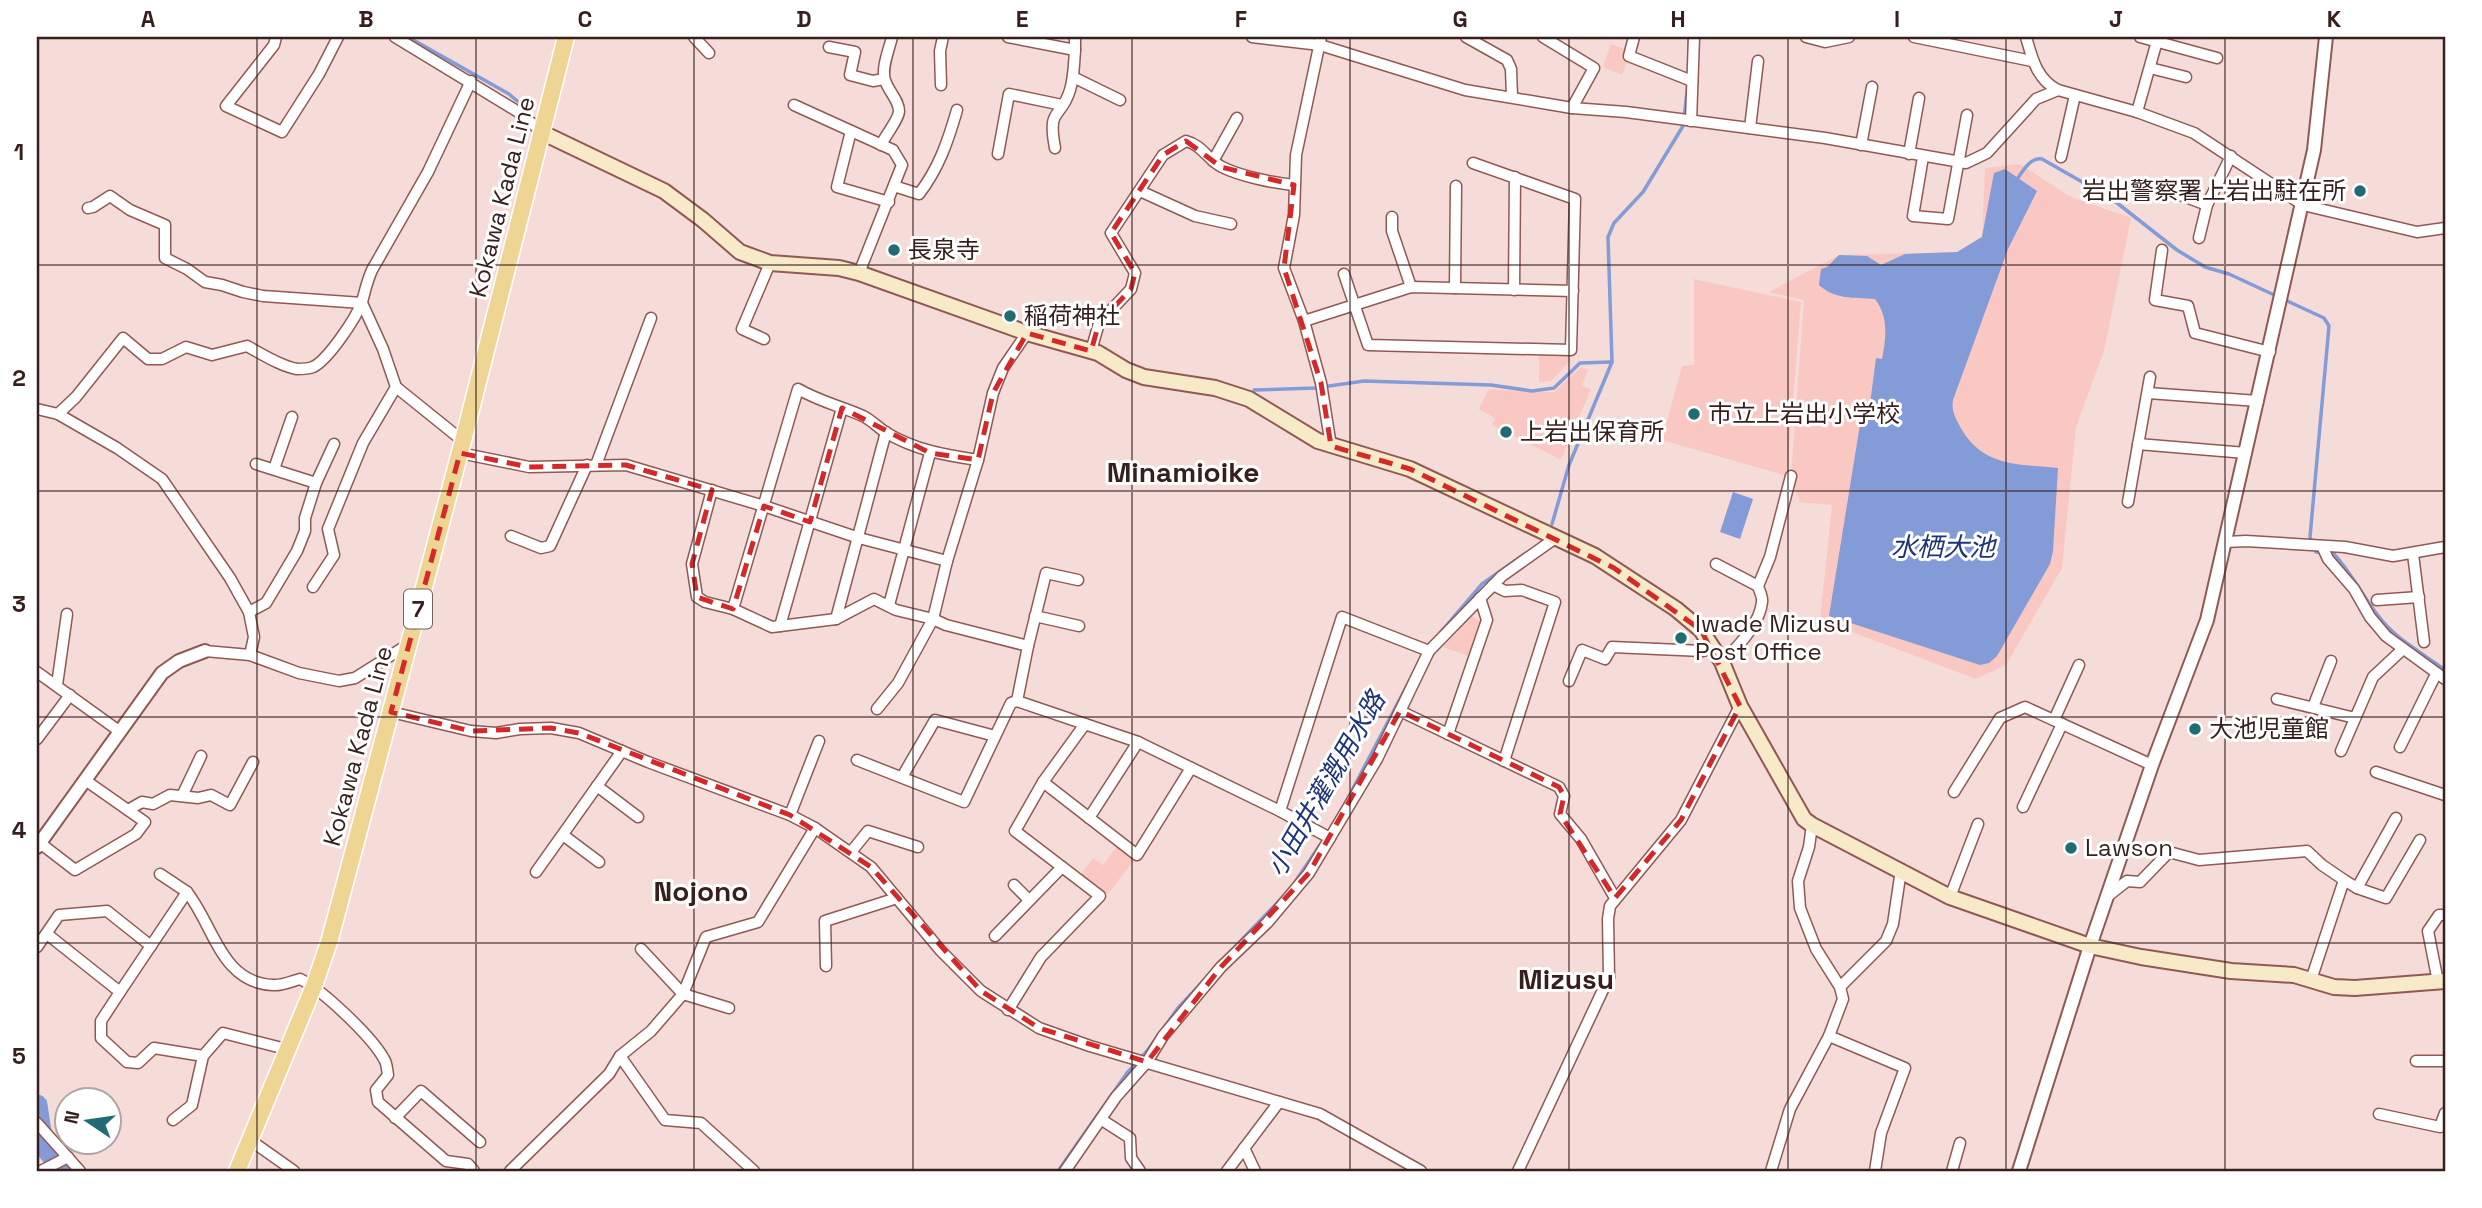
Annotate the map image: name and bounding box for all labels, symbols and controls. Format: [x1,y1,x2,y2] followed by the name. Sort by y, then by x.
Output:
[141,4,156,34] text: A
[358,4,374,34] text: B
[578,4,592,34] text: C
[796,4,812,34] text: D
[1016,4,1028,34] text: E
[1235,4,1247,34] text: F
[1452,4,1468,34] text: G
[1670,4,1686,34] text: H
[1894,4,1900,34] text: I
[2109,4,2123,34] text: J
[2327,4,2342,34] text: K
[462,93,541,300] street label: Kokawa Kada Line
[14,137,24,167] text: 1
[2082,175,2346,206] place label: 岩出警察署上岩出駐在所
[2352,183,2368,199] marker: 岩出警察署上岩出駐在所
[908,234,980,265] place label: 長泉寺
[886,242,902,258] marker: 長泉寺
[1024,300,1120,331] place label: 稲荷神社
[1002,308,1018,324] marker: 稲荷神社
[12,363,26,393] text: 2
[1708,398,1900,429] place label: 市立上岩出小学校
[1686,406,1702,422] marker: 市立上岩出小学校
[1520,416,1664,447] place label: 上岩出保育所
[1498,424,1514,440] marker: 上岩出保育所
[1107,454,1259,490] district label: Minamioike
[1891,530,1998,564] water label: 水栖大池
[12,589,26,619] text: 3
[404,590,432,628] road number: 7
[1695,608,1850,667] place label: Iwade Mizusu Post Office
[1673,630,1689,646] marker: Iwade Mizusu Post Office
[316,643,399,849] street label: Kokawa Kada Line
[1259,684,1394,883] water label: 小田井灌漑用水路
[2209,713,2329,744] place label: 大池児童館
[2187,721,2203,737] marker: 大池児童館
[12,815,27,845] text: 4
[2085,832,2173,863] place label: Lawson
[2063,840,2079,856] marker: Lawson
[654,873,748,909] district label: Nojono
[1518,961,1614,997] district label: Mizusu
[12,1041,26,1071] text: 5
[52,1086,122,1156] north arrow
[58,1108,86,1126] text: N

